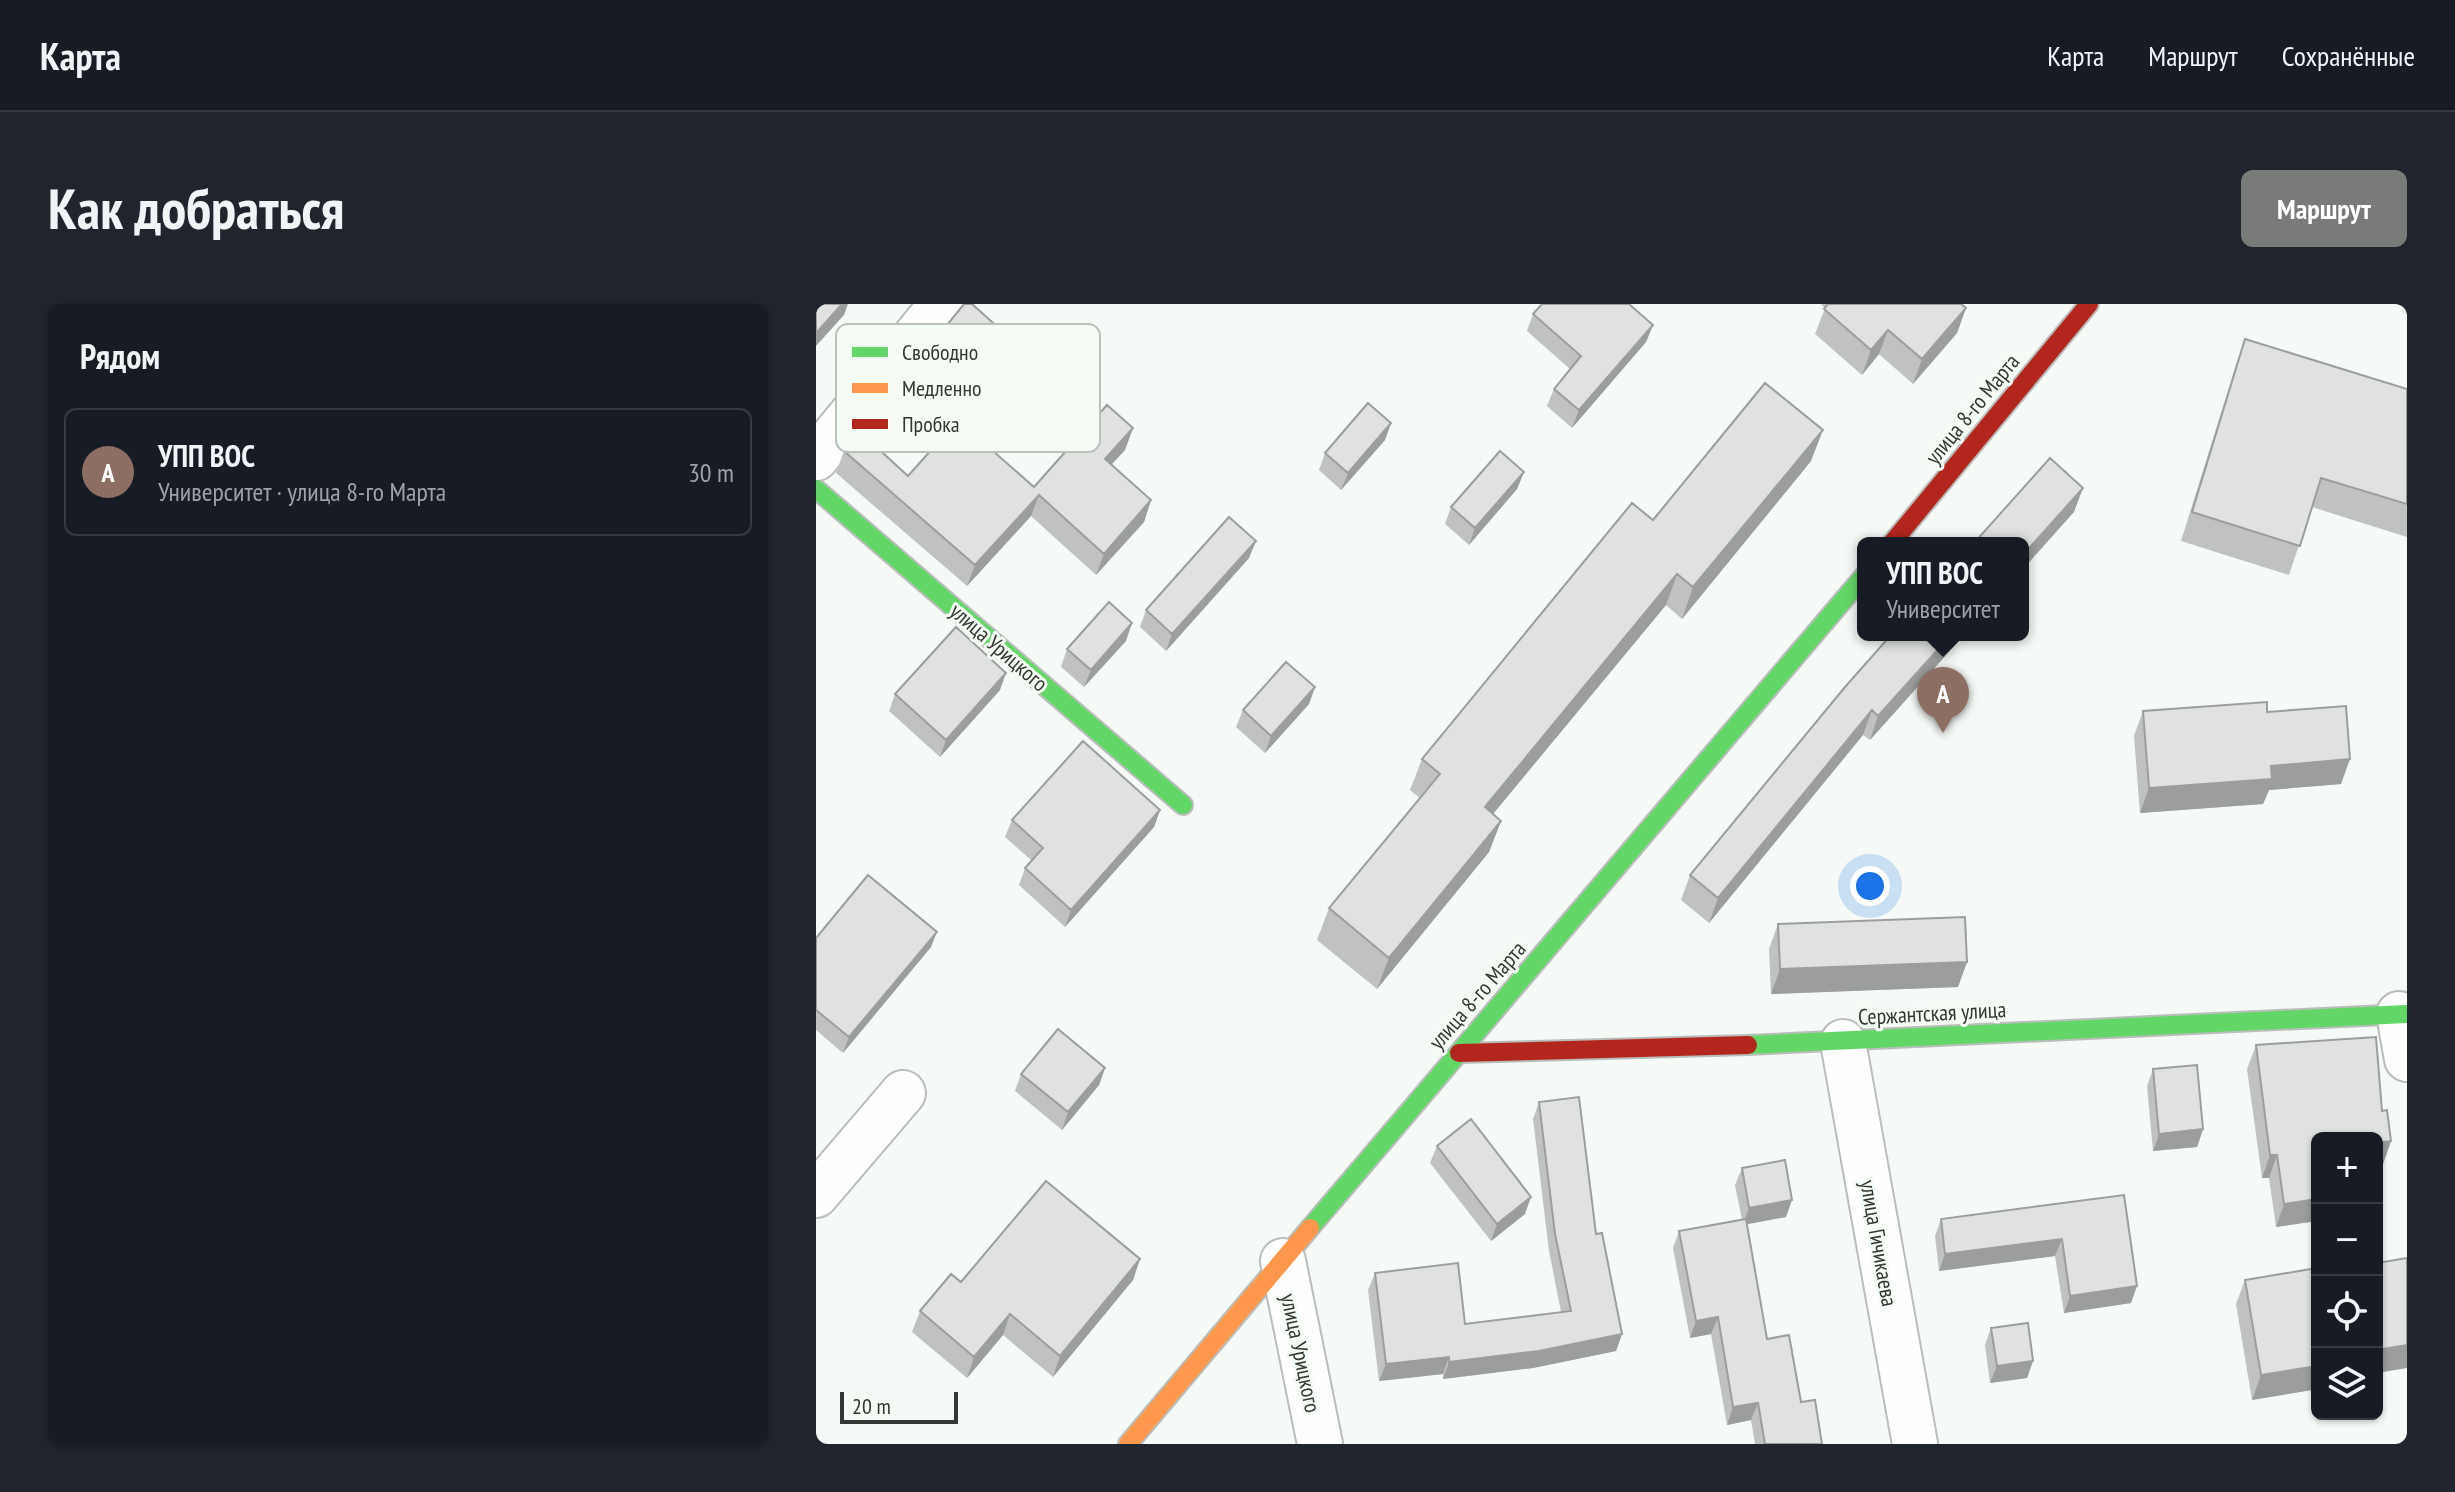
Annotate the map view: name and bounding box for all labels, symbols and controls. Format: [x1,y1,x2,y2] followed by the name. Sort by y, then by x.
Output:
[40,31,121,80] text: Карта
[2047,37,2104,74] text: Карта
[2148,37,2238,74] text: Маршрут
[2282,37,2415,74] text: Сохранённые
[2241,170,2407,247] button: Маршрут
[48,172,344,244] text: Как добраться
[836,324,1100,452] legend
[80,334,160,378] text: Рядом
[902,338,978,366] text: Свободно
[1919,348,2025,470] street label: улица 8-го Марта
[902,374,981,402] text: Медленно
[902,410,959,438] text: Пробка
[158,436,255,475] text: УПП ВОС
[101,456,115,489] text: A
[688,456,734,489] text: 30 m
[158,475,446,508] text: Университет · улица 8-го Марта
[1857,537,2029,641] popup
[1886,553,1983,592] text: УПП ВОС
[1886,592,2000,625] text: Университет
[944,597,1054,697] street label: улица Урицкого
[1917,667,1969,733] pin: A
[1850,866,1890,906] your location
[1422,935,1532,1055] street label: улица 8-го Марта
[1857,995,2007,1031] street label: Сержантская улица
[2311,1132,2383,1420] map controls
[2311,1132,2383,1204] button: +
[1854,1178,1904,1308] street label: улица Гичикаева
[2311,1204,2383,1276] button: −
[2311,1276,2383,1348] button: locate
[1275,1291,1327,1415] street label: улица Урицкого
[2311,1348,2383,1420] button: layers
[840,1388,958,1424] scale bar
[852,1392,891,1420] text: 20 m

